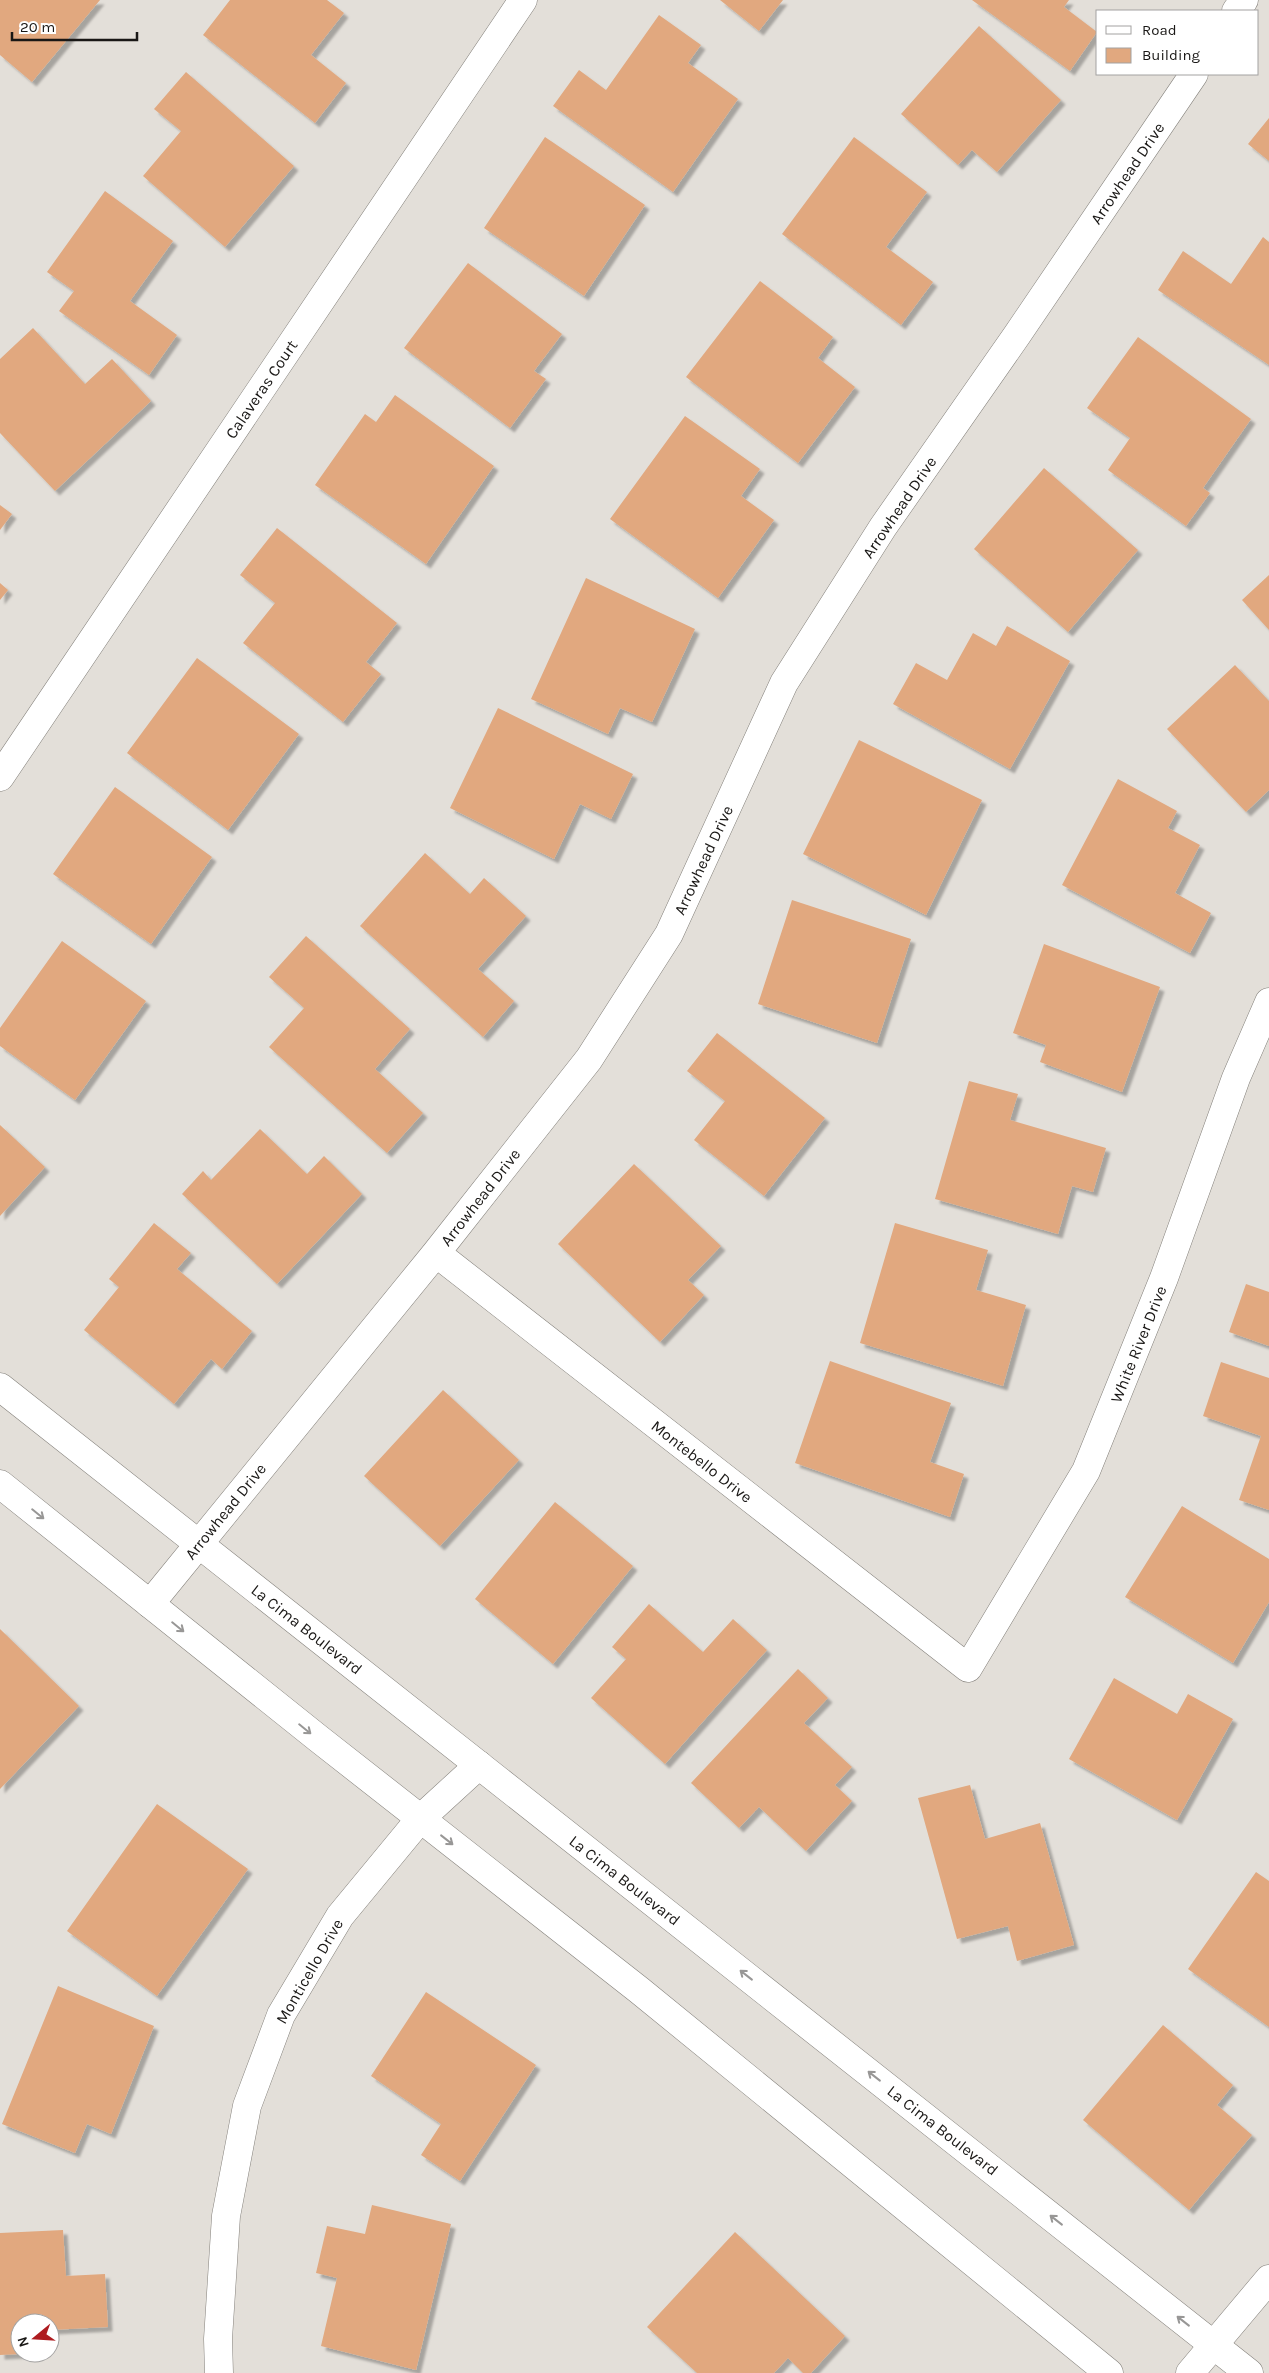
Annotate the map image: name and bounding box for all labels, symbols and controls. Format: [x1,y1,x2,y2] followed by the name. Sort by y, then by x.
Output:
[12,10,138,42] scale bar
[1096,10,1259,75] legend
[20,18,55,36] text: 20 m
[1142,21,1177,39] text: Road
[1142,46,1200,64] text: Building
[1086,119,1168,228] street label: Arrowhead Drive
[221,336,301,442] street label: Calaveras Court
[858,453,940,562] street label: Arrowhead Drive
[670,803,737,918] street label: Arrowhead Drive
[436,1145,524,1250] street label: Arrowhead Drive
[1106,1283,1171,1405] street label: White River Drive
[647,1416,756,1507] street label: Montebello Drive
[181,1459,270,1563] street label: Arrowhead Drive
[31,1509,44,1520] one-way arrow
[247,1580,366,1679] street label: La Cima Boulevard
[172,1621,185,1632] one-way arrow
[298,1723,311,1734] one-way arrow
[565,1831,684,1930] street label: La Cima Boulevard
[440,1834,453,1845] one-way arrow
[272,1915,347,2027] street label: Monticello Drive
[740,1970,753,1981] one-way arrow
[867,2070,880,2081] one-way arrow
[883,2081,1002,2180] street label: La Cima Boulevard
[1050,2215,1063,2226] one-way arrow
[10,2313,60,2363] north arrow
[1176,2316,1190,2326] one-way arrow
[13,2334,33,2349] text: N

